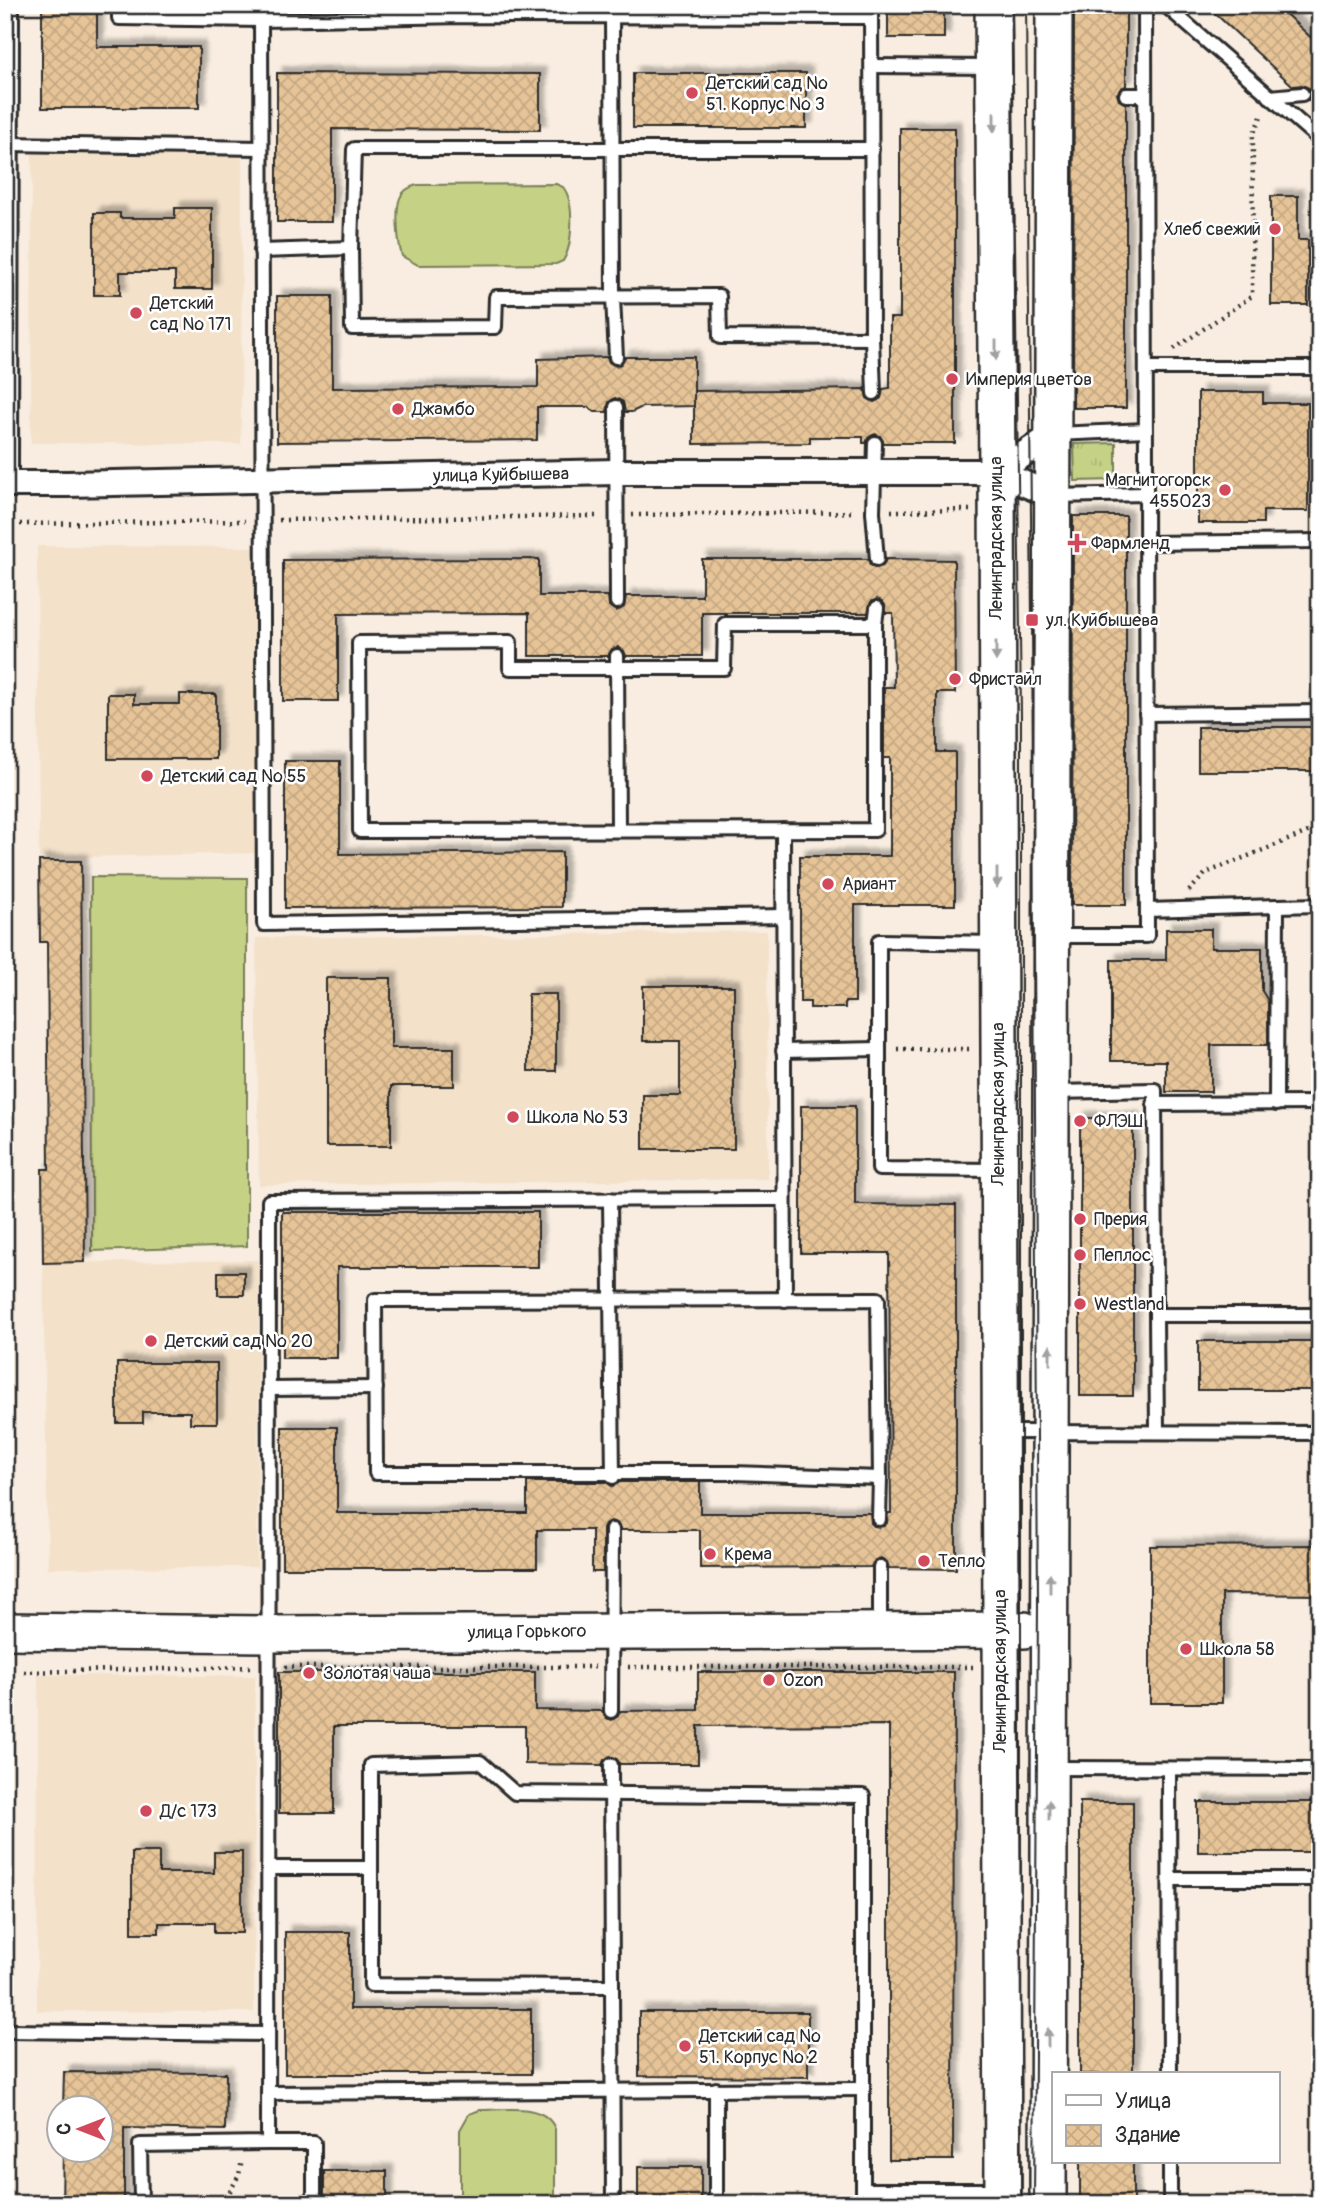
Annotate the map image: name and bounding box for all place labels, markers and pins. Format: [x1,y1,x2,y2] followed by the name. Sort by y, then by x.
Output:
[705,72,828,116] place label: Детский сад № 51. Корпус № 3
[684,85,700,101] marker: Детский сад № 51. Корпус № 3
[1164,218,1261,241] place label: Хлеб свежий
[1267,221,1283,237] marker: Хлеб свежий
[149,292,232,336] place label: Детский сад № 171
[128,305,144,321] marker: Детский сад № 171
[966,368,1092,391] place label: Империя цветов
[944,371,960,387] marker: Империя цветов
[411,398,475,421] place label: Джамбо
[390,401,406,417] marker: Джамбо
[1105,469,1211,513] place label: Магнитогорск 455023
[1217,482,1233,498] marker: Магнитогорск 455023
[1091,532,1170,555] place label: Фармленд
[1069,535,1085,551] marker: Фармленд
[1045,609,1158,632] place label: ул. Куйбышева
[1024,612,1040,628] marker: ул. Куйбышева
[969,668,1042,691] place label: Фристайл
[947,671,963,687] marker: Фристайл
[160,765,306,788] place label: Детский сад № 55
[139,768,155,784] marker: Детский сад № 55
[842,873,897,896] place label: Ариант
[820,876,836,892] marker: Ариант
[527,1106,628,1129] place label: Школа № 53
[505,1109,521,1125] marker: Школа № 53
[1094,1110,1143,1133] place label: ФЛЭШ
[1072,1113,1088,1129] marker: ФЛЭШ
[1094,1208,1147,1231] place label: Прерия
[1072,1211,1088,1227] marker: Прерия
[1094,1244,1151,1267] place label: Пеплос
[1072,1247,1088,1263] marker: Пеплос
[1094,1293,1165,1316] place label: Westland
[1072,1296,1088,1312] marker: Westland
[164,1330,313,1353] place label: Детский сад № 20
[143,1333,159,1349] marker: Детский сад № 20
[724,1543,772,1566] place label: Крема
[702,1546,718,1562] marker: Крема
[938,1550,985,1573] place label: Тепло
[916,1553,932,1569] marker: Тепло
[1200,1638,1274,1661] place label: Школа 58
[1178,1641,1194,1657] marker: Школа 58
[323,1662,431,1685] place label: Золотая чаша
[301,1665,317,1681] marker: Золотая чаша
[783,1669,823,1692] place label: Ozon
[761,1672,777,1688] marker: Ozon
[159,1800,217,1823] place label: Д/с 173
[138,1803,154,1819] marker: Д/с 173
[698,2025,821,2069] place label: Детский сад № 51. Корпус № 2
[677,2038,693,2054] marker: Детский сад № 51. Корпус № 2

